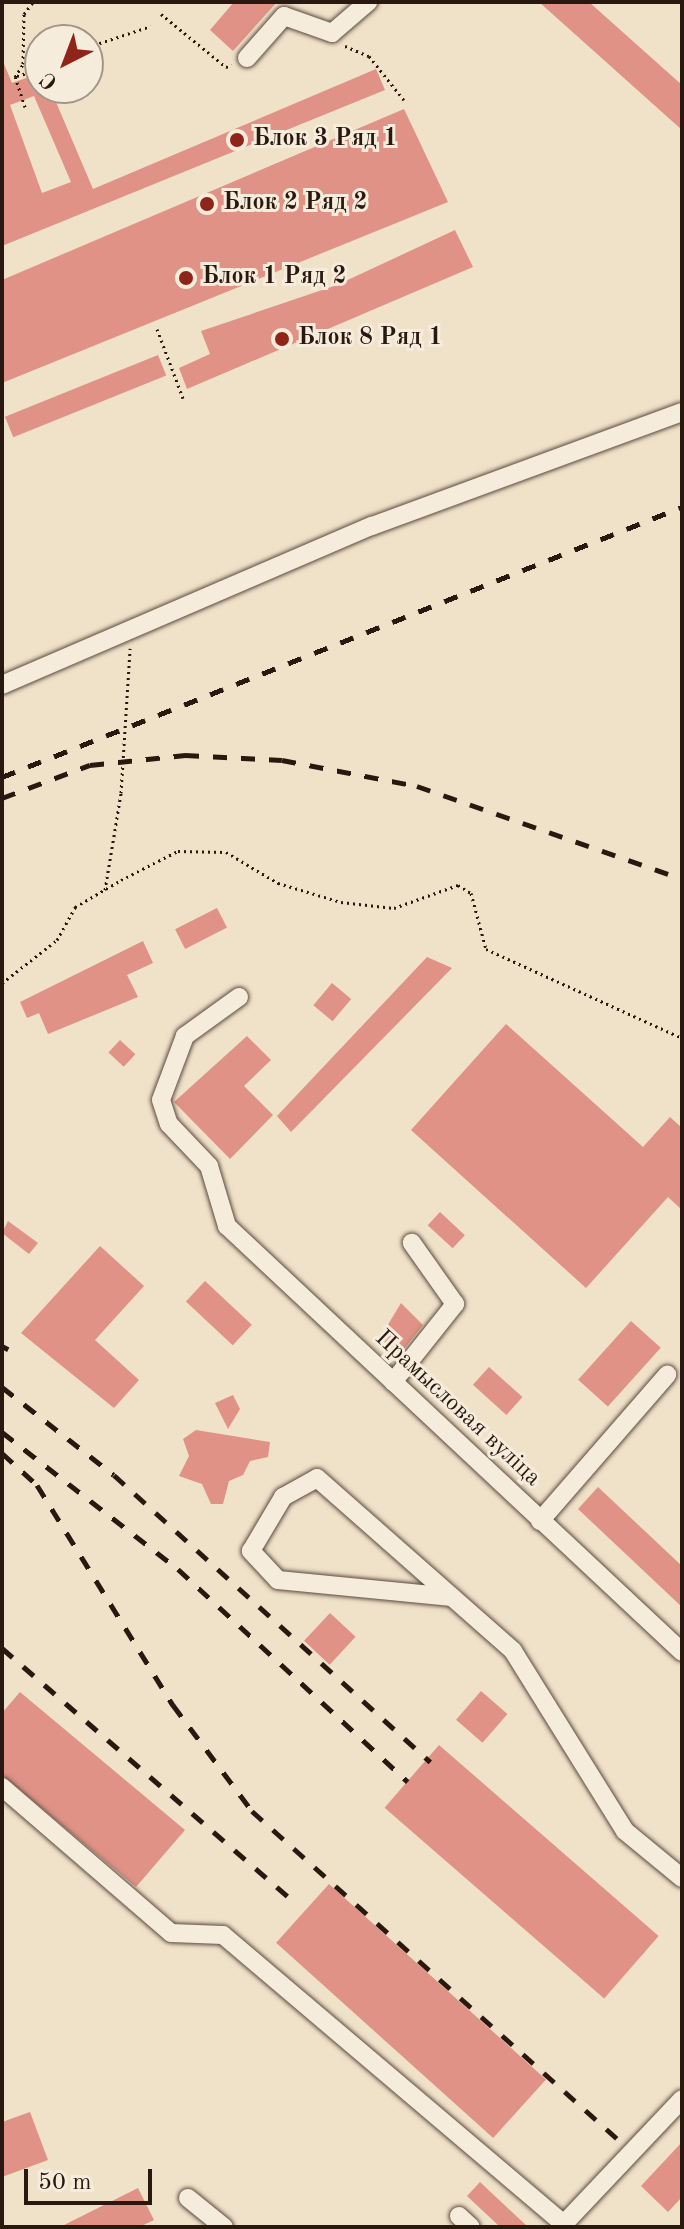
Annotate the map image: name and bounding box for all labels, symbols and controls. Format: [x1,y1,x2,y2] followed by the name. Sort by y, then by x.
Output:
[24,24,104,104] north arrow
[37,67,62,93] text: С
[253,126,397,154] place label: Блок 3 Ряд 1
[228,131,246,149] marker: Блок 3 Ряд 1
[223,190,367,218] place label: Блок 2 Ряд 2
[198,195,216,213] marker: Блок 2 Ряд 2
[202,264,346,292] place label: Блок 1 Ряд 2
[177,269,195,287] marker: Блок 1 Ряд 2
[298,325,442,353] place label: Блок 8 Ряд 1
[273,330,291,348] marker: Блок 8 Ряд 1
[368,1325,546,1493] street label: Прамысловая вуліца
[28,2153,156,2203] scale bar
[38,2171,92,2195] text: 50 m

